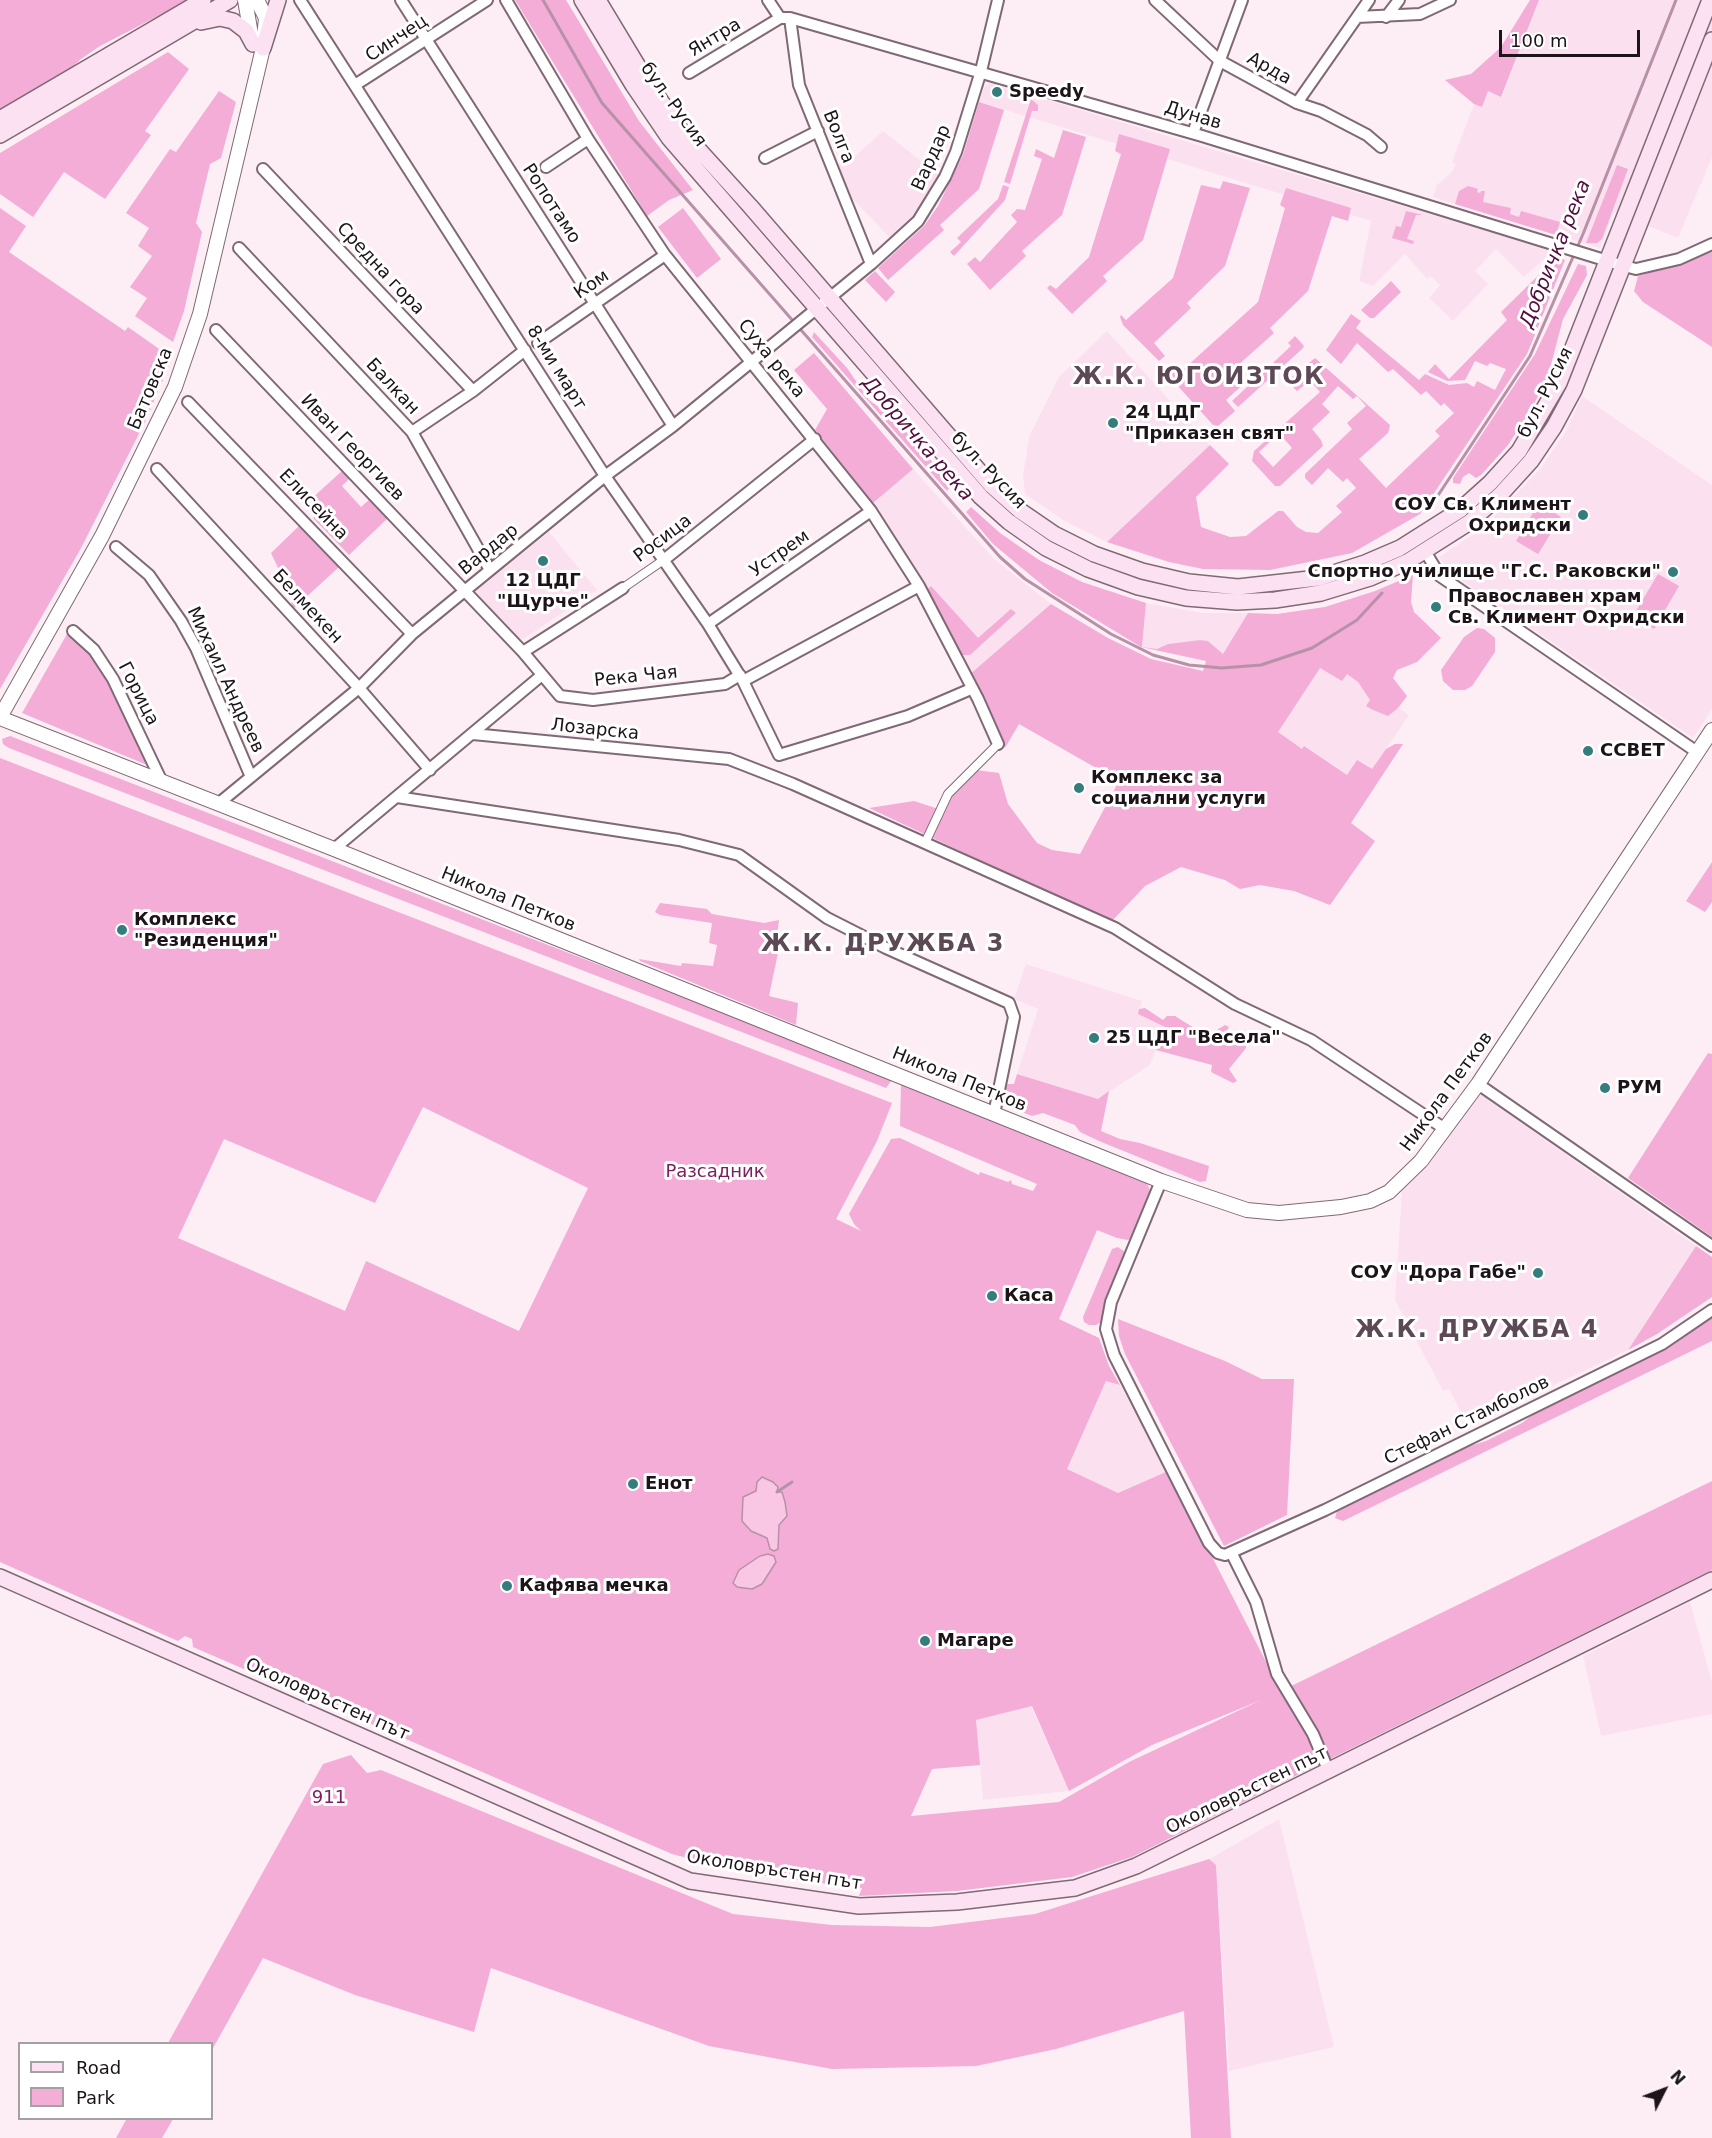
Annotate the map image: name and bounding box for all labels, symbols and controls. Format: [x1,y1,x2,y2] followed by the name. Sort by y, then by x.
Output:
[362,11,432,67] street label: Синчец
[685,14,745,62] street label: Янтра
[1502,18,1643,56] scale bar
[1510,30,1568,51] text: 100 m
[1243,48,1295,90] street label: Арда
[635,59,711,151] street label: бул. Русия
[1009,81,1084,103] place label: Speedy
[990,85,1004,99] marker: Speedy
[1162,97,1224,135] street label: Дунав
[818,107,858,167] street label: Волга
[908,122,956,194] street label: Вардар
[517,160,585,248] street label: Ропотамо
[1515,176,1597,332] water label: Добричка река
[332,218,428,320] street label: Средна гора
[570,266,614,304] street label: Ком
[733,315,809,403] street label: Суха река
[522,322,590,414] street label: 8-ми март
[1514,344,1578,442] street label: бул. Русия
[124,345,178,433] street label: Батовска
[361,355,423,419] street label: Балкан
[1073,364,1325,392] district label: Ж.К. ЮГОИЗТОК
[856,372,978,506] water label: Добричка река
[296,390,408,506] street label: Иван Георгиев
[1125,402,1294,444] place label: 24 ЦДГ "Приказен свят"
[1106,416,1120,430] marker: 24 ЦДГ "Приказен свят"
[946,428,1030,514] street label: бул. Русия
[274,465,352,545] street label: Елисейна
[1394,494,1571,536] place label: СОУ Св. Климент Охридски
[1576,508,1590,522] marker: СОУ Св. Климент Охридски
[630,510,696,568] street label: Росица
[455,520,523,580] street label: Вардар
[746,526,814,582] street label: Устрем
[536,554,550,568] marker: 12 ЦДГ "Щурче"
[1308,561,1661,583] place label: Спортно училище "Г.С. Раковски"
[1666,565,1680,579] marker: Спортно училище "Г.С. Раковски"
[267,566,347,648] street label: Белмекен
[497,570,589,612] place label: 12 ЦДГ "Щурче"
[1448,586,1685,628] place label: Православен храм Св. Климент Охридски
[1429,600,1443,614] marker: Православен храм Св. Климент Охридски
[182,604,268,756] street label: Михаил Андреев
[113,659,163,729] street label: Горица
[593,662,679,692] street label: Река Чая
[550,715,640,745] street label: Лозарска
[1600,740,1665,762] place label: ССВЕТ
[1581,744,1595,758] marker: ССВЕТ
[1091,767,1266,810] place label: Комплекс за социални услуги
[1072,781,1086,795] marker: Комплекс за социални услуги
[438,863,578,937] street label: Никола Петков
[134,909,278,952] place label: Комплекс "Резиденция"
[115,923,129,937] marker: Комплекс "Резиденция"
[761,931,1005,959] district label: Ж.К. ДРУЖБА 3
[1106,1027,1281,1049] place label: 25 ЦДГ "Весела"
[1396,1028,1498,1156] street label: Никола Петков
[1087,1031,1101,1045] marker: 25 ЦДГ "Весела"
[889,1043,1029,1117] street label: Никола Петков
[1617,1077,1662,1099] place label: РУМ
[1598,1081,1612,1095] marker: РУМ
[665,1161,765,1183] park label: Разсадник
[1350,1262,1526,1284] place label: СОУ "Дора Габе"
[1531,1266,1545,1280] marker: СОУ "Дора Габе"
[1004,1285,1054,1307] place label: Каса
[985,1289,999,1303] marker: Каса
[1355,1317,1599,1345] district label: Ж.К. ДРУЖБА 4
[1381,1372,1553,1470] street label: Стефан Стамболов
[645,1473,693,1495] place label: Енот
[626,1477,640,1491] marker: Енот
[519,1575,669,1597] place label: Кафява мечка
[500,1579,514,1593] marker: Кафява мечка
[937,1630,1014,1652] place label: Магаре
[918,1634,932,1648] marker: Магаре
[242,1654,412,1746] street label: Околовръстен път
[1163,1742,1331,1840] street label: Околовръстен път
[312,1787,346,1809] park label: 911
[685,1846,863,1896] street label: Околовръстен път
[18,2042,213,2120] legend
[76,2057,121,2078] text: Road
[1634,2060,1694,2120] north arrow
[1666,2066,1689,2089] text: N
[76,2087,115,2108] text: Park

